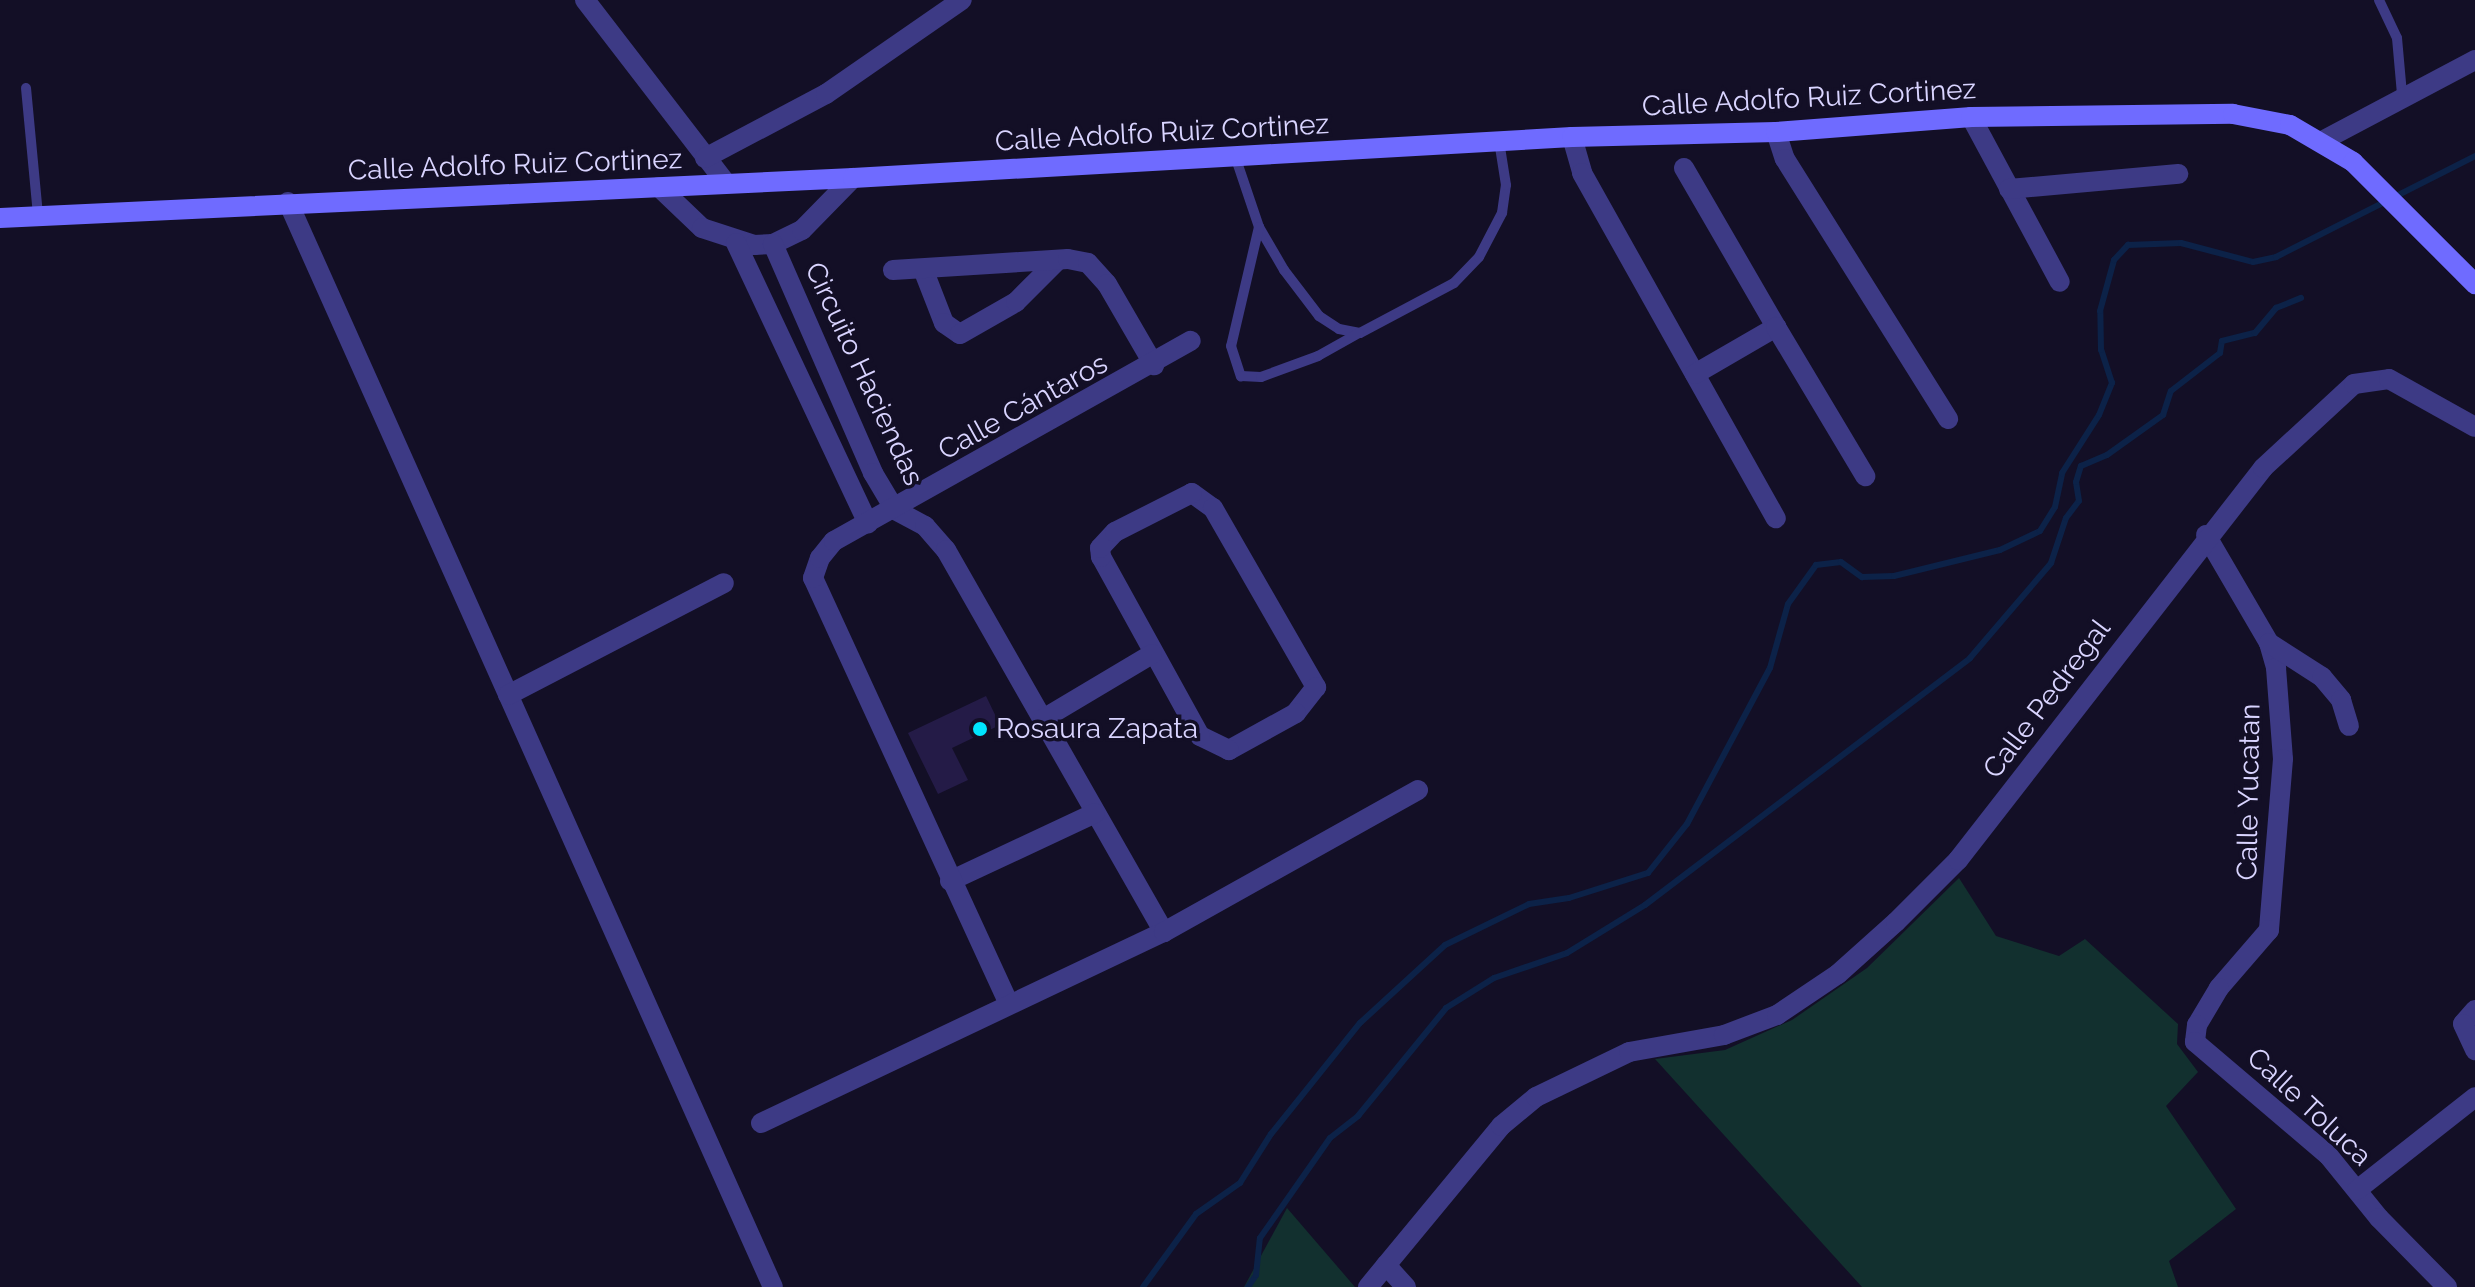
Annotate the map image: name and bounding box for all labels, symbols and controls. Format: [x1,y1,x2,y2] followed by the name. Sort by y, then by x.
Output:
[1641,72,1977,124] street label: Calle Adolfo Ruiz Cortinez
[994,107,1330,159] street label: Calle Adolfo Ruiz Cortinez
[347,142,683,188] street label: Calle Adolfo Ruiz Cortinez
[798,257,930,491] street label: Circuito Haciendas
[933,347,1113,467] street label: Calle Cántaros
[1976,613,2118,785] street label: Calle Pedregal
[2231,703,2267,881] street label: Calle Yucatan
[996,712,1198,746] place label: Rosaura Zapata
[971,720,989,738] marker: Rosaura Zapata
[2239,1041,2379,1173] street label: Calle Toluca

